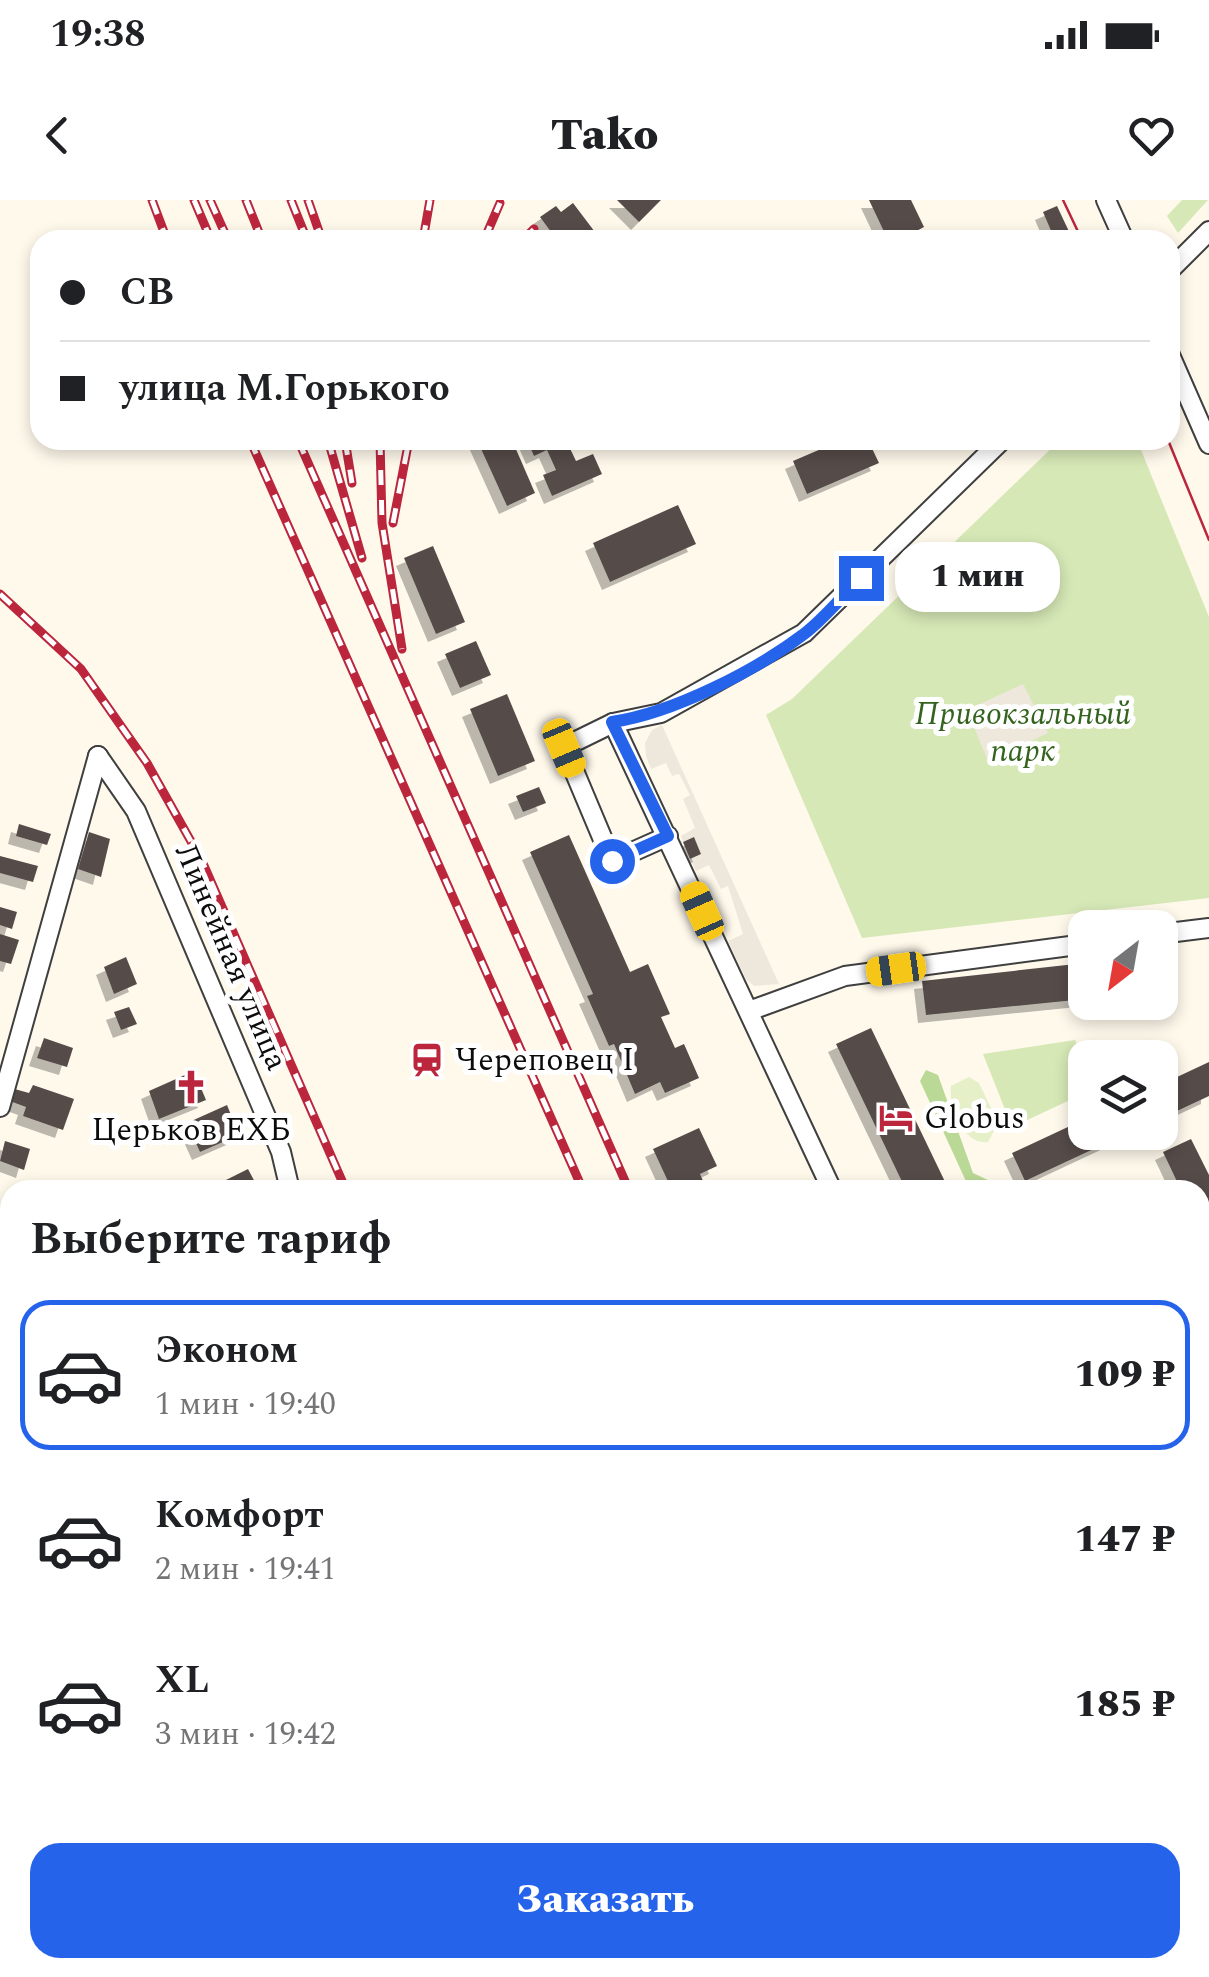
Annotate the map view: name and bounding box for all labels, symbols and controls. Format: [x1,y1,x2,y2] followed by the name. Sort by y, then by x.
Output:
[50,6,145,64] text: 19:38
[551,101,658,170] text: Tako
[30,108,85,163] icon: back
[1124,108,1179,163] icon: heart
[120,264,174,322] text: СВ
[120,360,450,418] text: улица М.Горького
[896,543,1061,613] callout: 1 мин
[931,552,1024,601] text: 1 мин
[839,556,884,601] route end
[915,690,1131,776] park label: Привокзальный парк
[538,715,590,781] car
[161,836,301,1078] street label: Линейная улица
[590,839,635,884] route start
[676,877,728,945] car
[1068,910,1178,1020] north arrow
[1068,910,1178,1150] map controls
[864,950,928,988] car
[455,1036,634,1085] place label: Череповец I
[1068,1040,1178,1150] button: layers
[408,1041,446,1079] station icon: Череповец I
[172,1068,210,1106] church icon: Церьков ЕХБ
[924,1094,1025,1143] place label: Globus
[877,1099,915,1137] hotel icon: Globus
[91,1106,291,1155] place label: Церьков ЕХБ
[30,1205,391,1274] text: Выберите тариф
[155,1322,298,1380] text: Эконом
[35,1330,125,1420] icon: car
[1074,1346,1175,1404] text: 109 ₽
[155,1380,336,1429] text: 1 мин · 19:40
[155,1487,324,1545] text: Комфорт
[35,1495,125,1585] icon: car
[1074,1511,1175,1569] text: 147 ₽
[155,1545,336,1594] text: 2 мин · 19:41
[155,1652,209,1710] text: XL
[35,1660,125,1750] icon: car
[1074,1676,1175,1734] text: 185 ₽
[155,1710,336,1759] text: 3 мин · 19:42
[30,1843,1180,1958] button: Заказать

